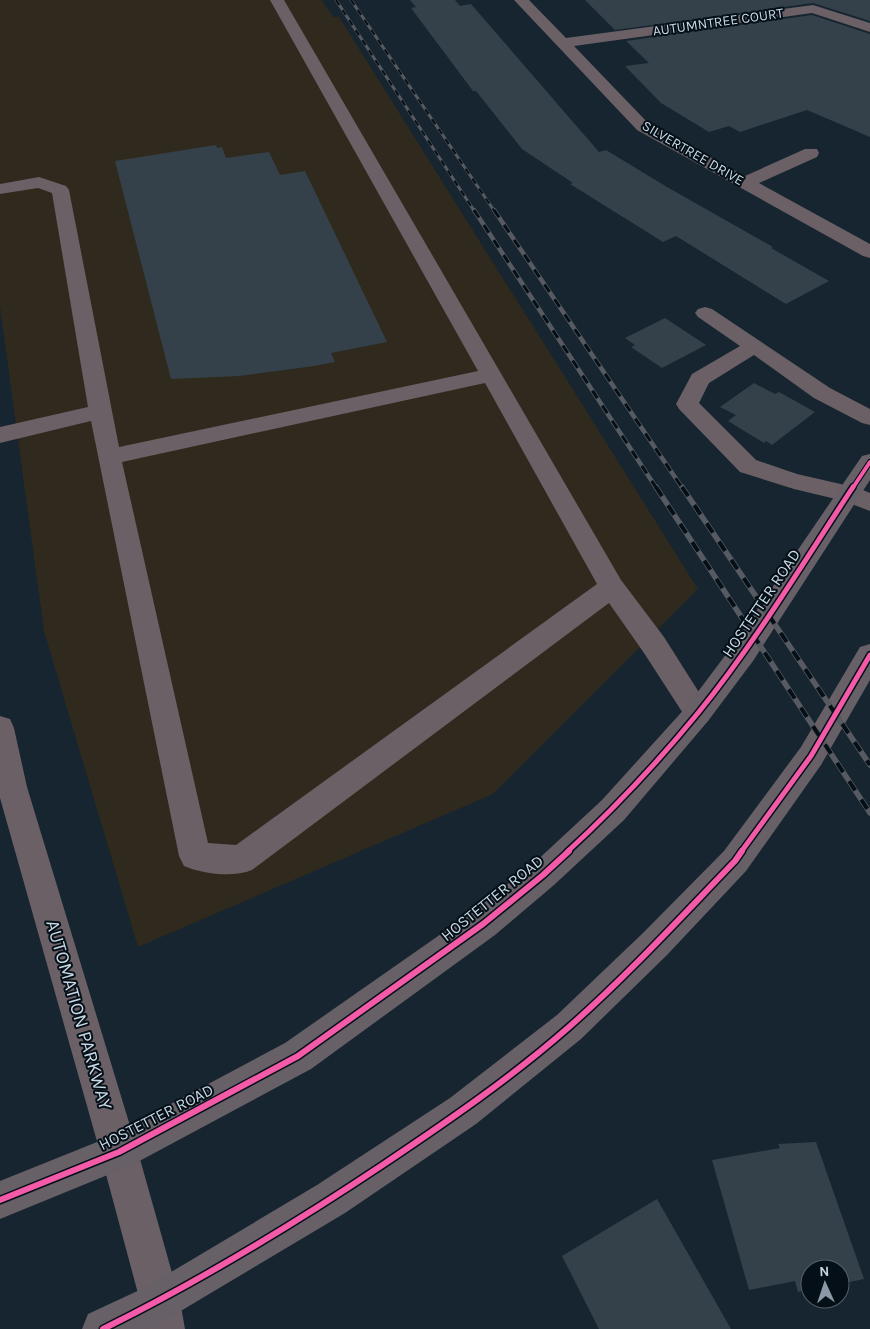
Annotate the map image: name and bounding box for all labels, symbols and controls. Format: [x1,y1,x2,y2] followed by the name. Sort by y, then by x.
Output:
[652,4,784,40] street label: AUTUMNTREE COURT
[639,117,747,189] street label: SILVERTREE DRIVE
[718,545,804,661] street label: HOSTETTER ROAD
[437,851,547,945] street label: HOSTETTER ROAD
[41,917,117,1113] street label: AUTOMATION PARKWAY
[95,1080,217,1154] street label: HOSTETTER ROAD
[800,1259,850,1309] north arrow
[819,1263,830,1280] text: N

